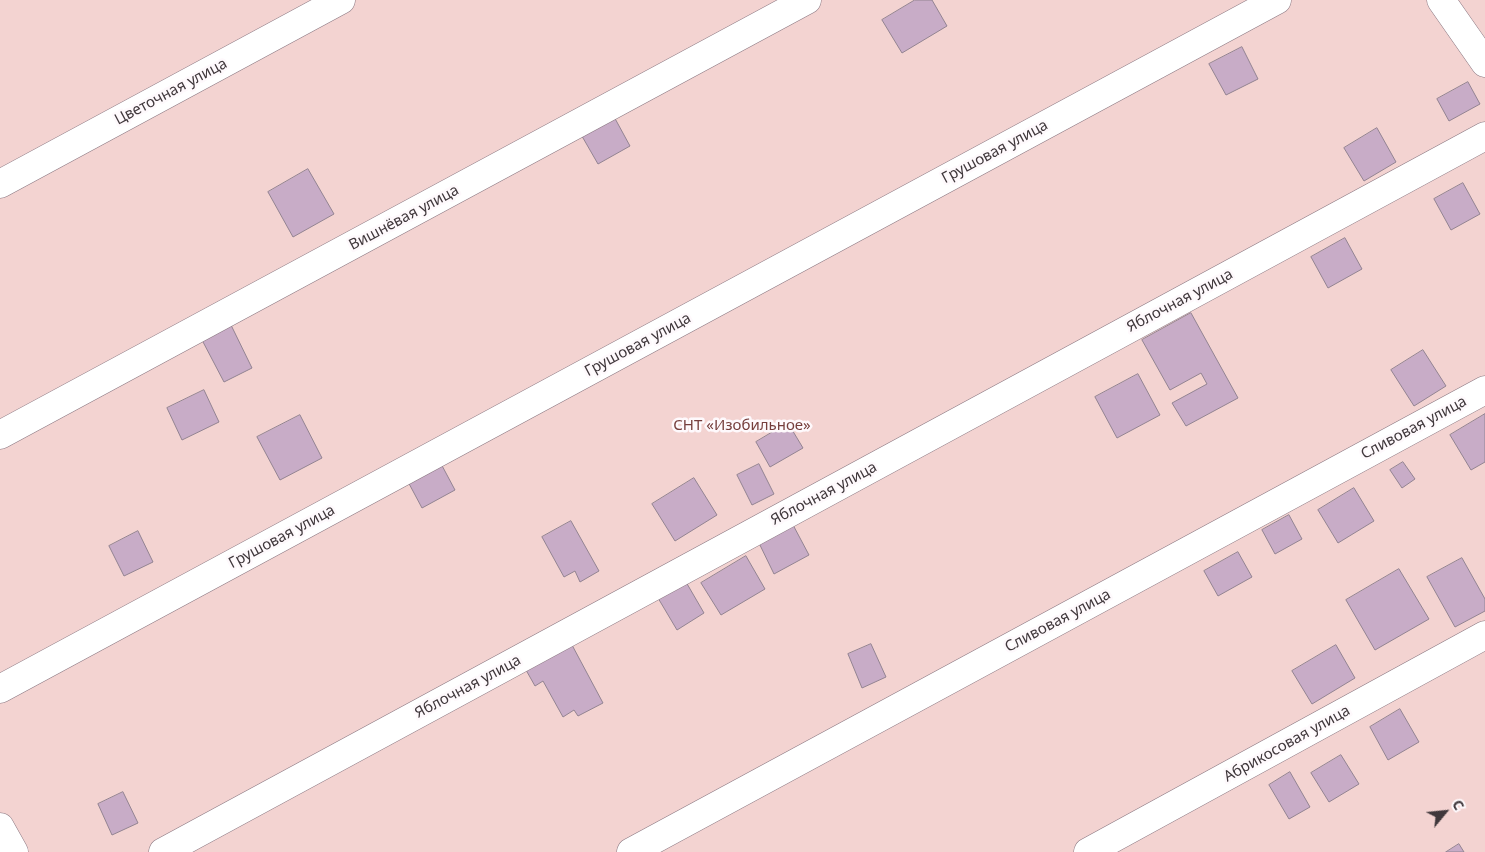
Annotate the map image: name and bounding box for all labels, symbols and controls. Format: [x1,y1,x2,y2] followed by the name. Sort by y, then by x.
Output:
[112,55,230,129] street label: Цветочная улица
[939,116,1051,188] street label: Грушовая улица
[346,181,462,255] street label: Вишнёвая улица
[1124,265,1236,337] street label: Яблочная улица
[582,309,694,381] street label: Грушовая улица
[1358,393,1470,463] street label: Сливовая улица
[673,417,811,435] park label: СНТ «Изобильное»
[768,458,880,530] street label: Яблочная улица
[226,501,338,573] street label: Грушовая улица
[1002,586,1114,656] street label: Сливовая улица
[412,651,524,723] street label: Яблочная улица
[1221,702,1353,786] street label: Абрикосовая улица
[1420,787,1470,837] north arrow
[1448,796,1469,813] text: С

